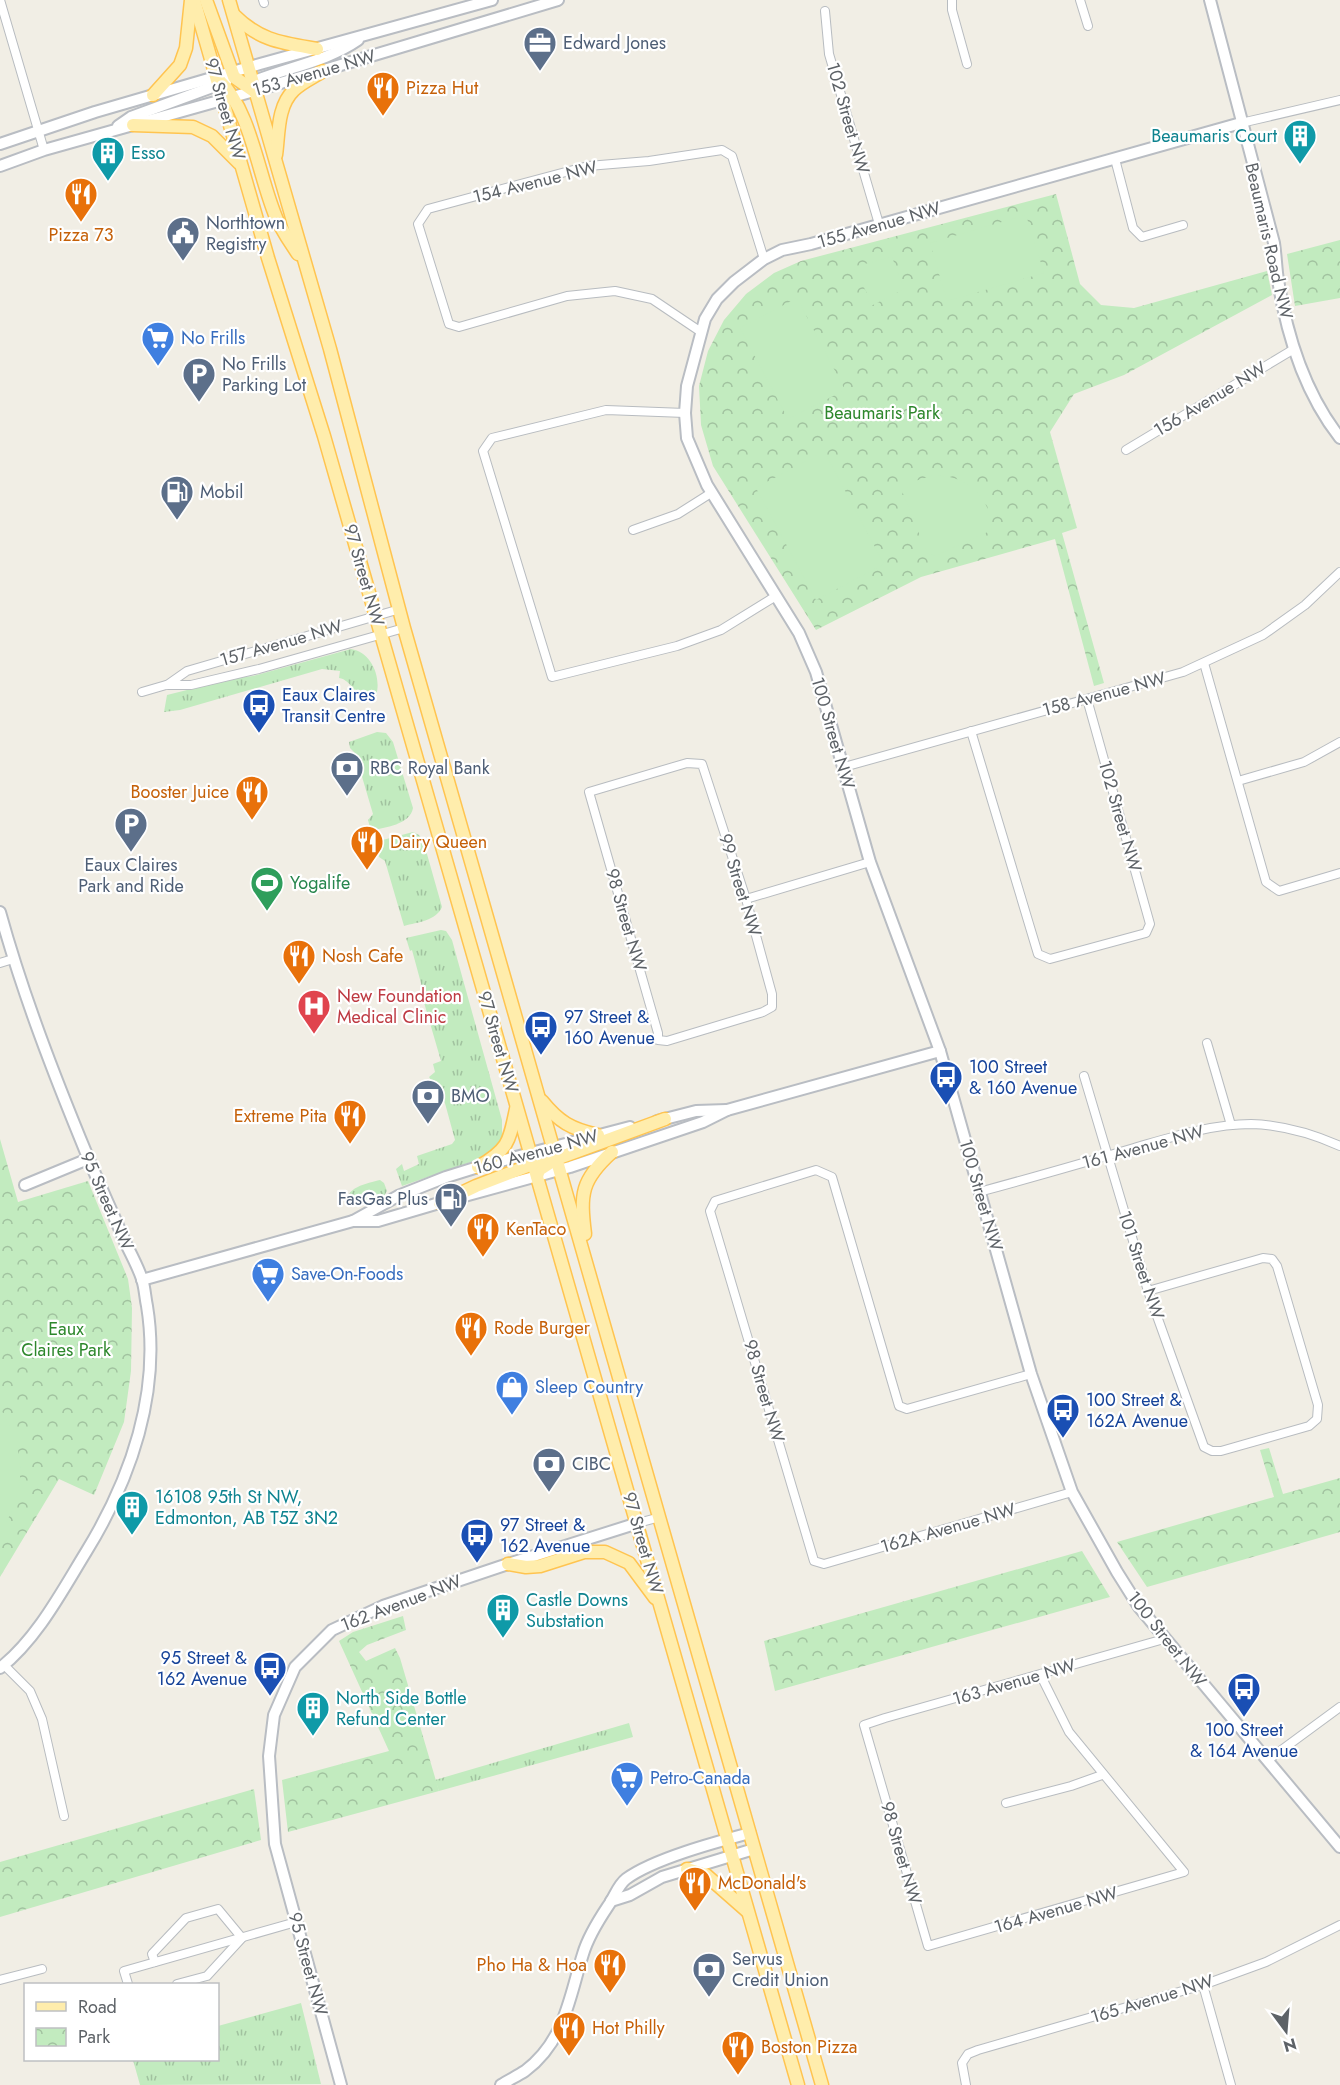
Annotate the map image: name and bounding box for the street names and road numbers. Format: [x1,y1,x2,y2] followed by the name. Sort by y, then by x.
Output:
[250,43,379,103] street label: 153 Avenue NW
[198,55,252,163] street label: 97 Street NW
[820,59,876,177] street label: 102 Street NW
[470,154,600,210] street label: 154 Avenue NW
[1238,160,1300,322] street label: Beaumaris Road NW
[814,195,944,255] street label: 155 Avenue NW
[1149,355,1271,443] street label: 156 Avenue NW
[337,521,391,629] street label: 97 Street NW
[217,613,345,673] street label: 157 Avenue NW
[1039,665,1169,723] street label: 158 Avenue NW
[805,674,861,792] street label: 100 Street NW
[1092,757,1148,875] street label: 102 Street NW
[712,830,768,940] street label: 99 Street NW
[599,866,653,975] street label: 98 Street NW
[471,988,525,1096] street label: 97 Street NW
[1079,1118,1207,1176] street label: 161 Avenue NW
[471,1123,601,1181] street label: 160 Avenue NW
[953,1136,1009,1254] street label: 100 Street NW
[74,1147,141,1255] street label: 95 Street NW
[1111,1207,1171,1323] street label: 101 Street NW
[737,1337,791,1446] street label: 98 Street NW
[616,1489,670,1597] street label: 97 Street NW
[877,1496,1019,1560] street label: 162A Avenue NW
[337,1568,465,1638] street label: 162 Avenue NW
[1121,1586,1213,1693] street label: 100 Street NW
[949,1652,1079,1712] street label: 163 Avenue NW
[874,1799,928,1908] street label: 98 Street NW
[991,1880,1121,1940] street label: 164 Avenue NW
[282,1909,334,2019] street label: 95 Street NW
[1087,1968,1217,2030] street label: 165 Avenue NW

